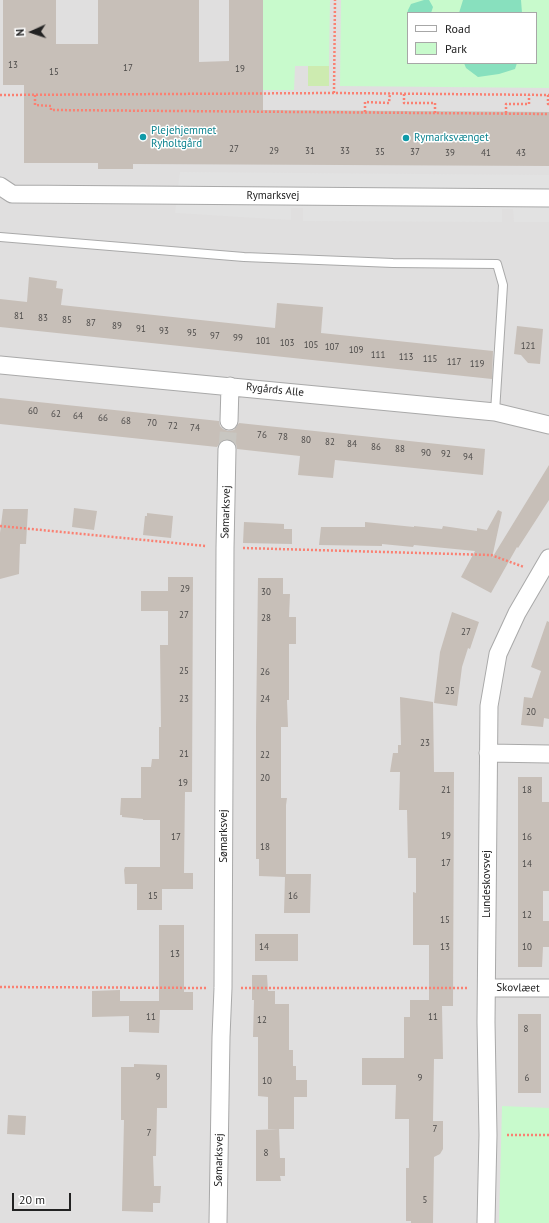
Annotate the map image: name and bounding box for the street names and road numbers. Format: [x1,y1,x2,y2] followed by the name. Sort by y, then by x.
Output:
[246,189,300,203] street label: Rymarksvej
[245,380,305,400] street label: Rygårds Alle
[218,485,234,539] street label: Sømarksvej
[217,809,231,863] street label: Sømarksvej
[480,850,494,918] street label: Lundeskovsvej
[496,981,540,995] street label: Skovlæet
[212,1133,226,1187] street label: Sømarksvej

